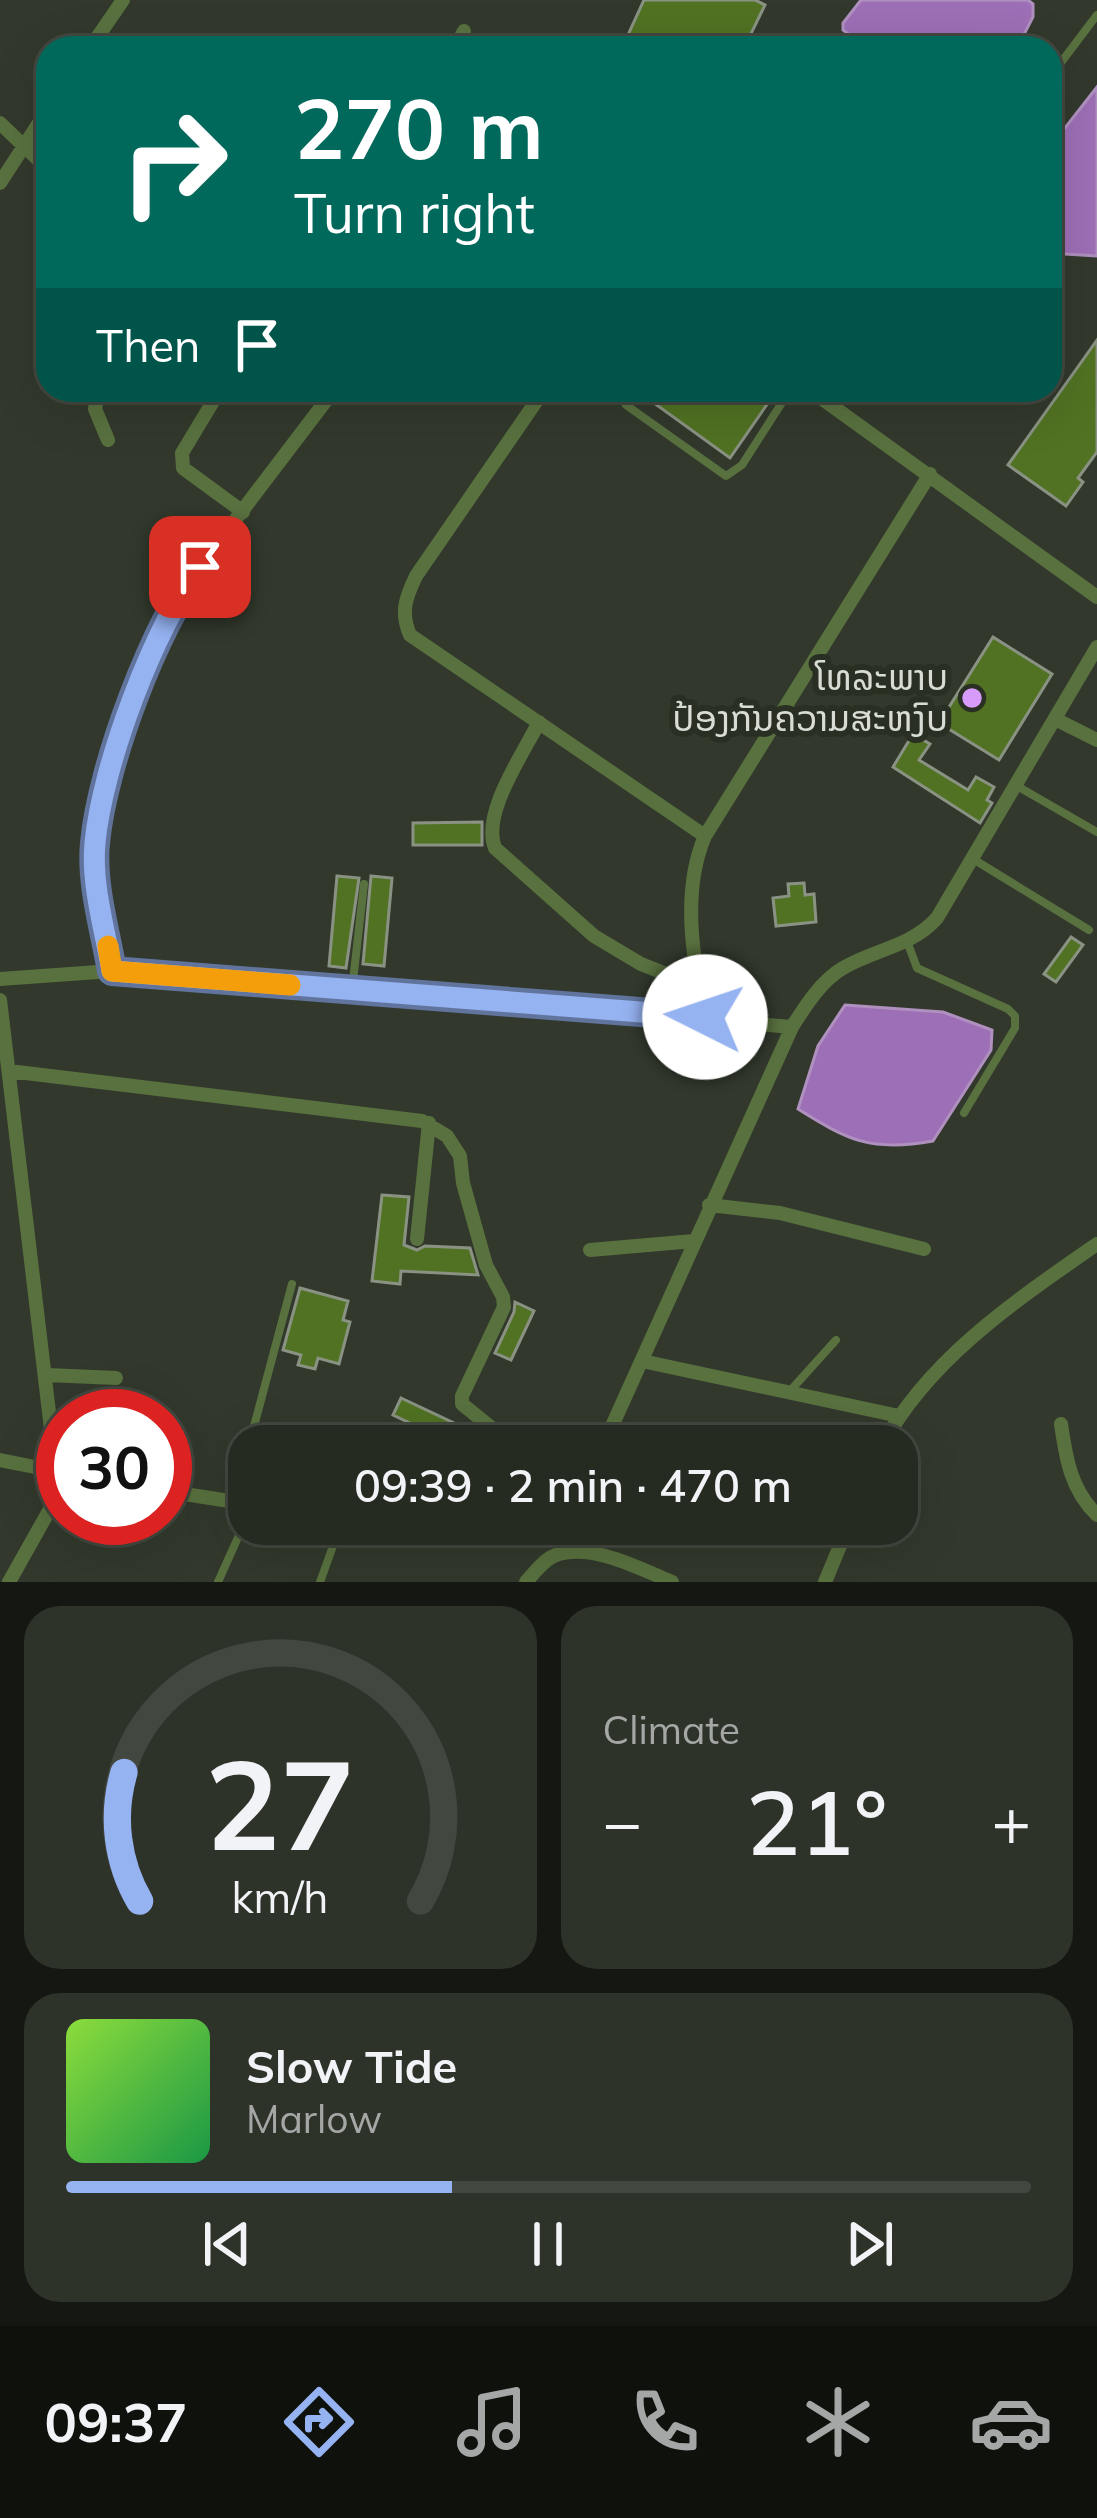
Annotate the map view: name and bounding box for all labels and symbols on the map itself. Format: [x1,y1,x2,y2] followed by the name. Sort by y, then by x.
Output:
[149,516,251,618] pin
[672,654,948,740] place label: ໂທລະພາບ ປ້ອງກັນຄວາມສະຫງົບ
[959,685,985,711] marker: ໂທລະພາບ ປ້ອງກັນຄວາມສະຫງົບ
[642,954,768,1080] position arrow
[36,1389,192,1545] speed limit sign: 30

